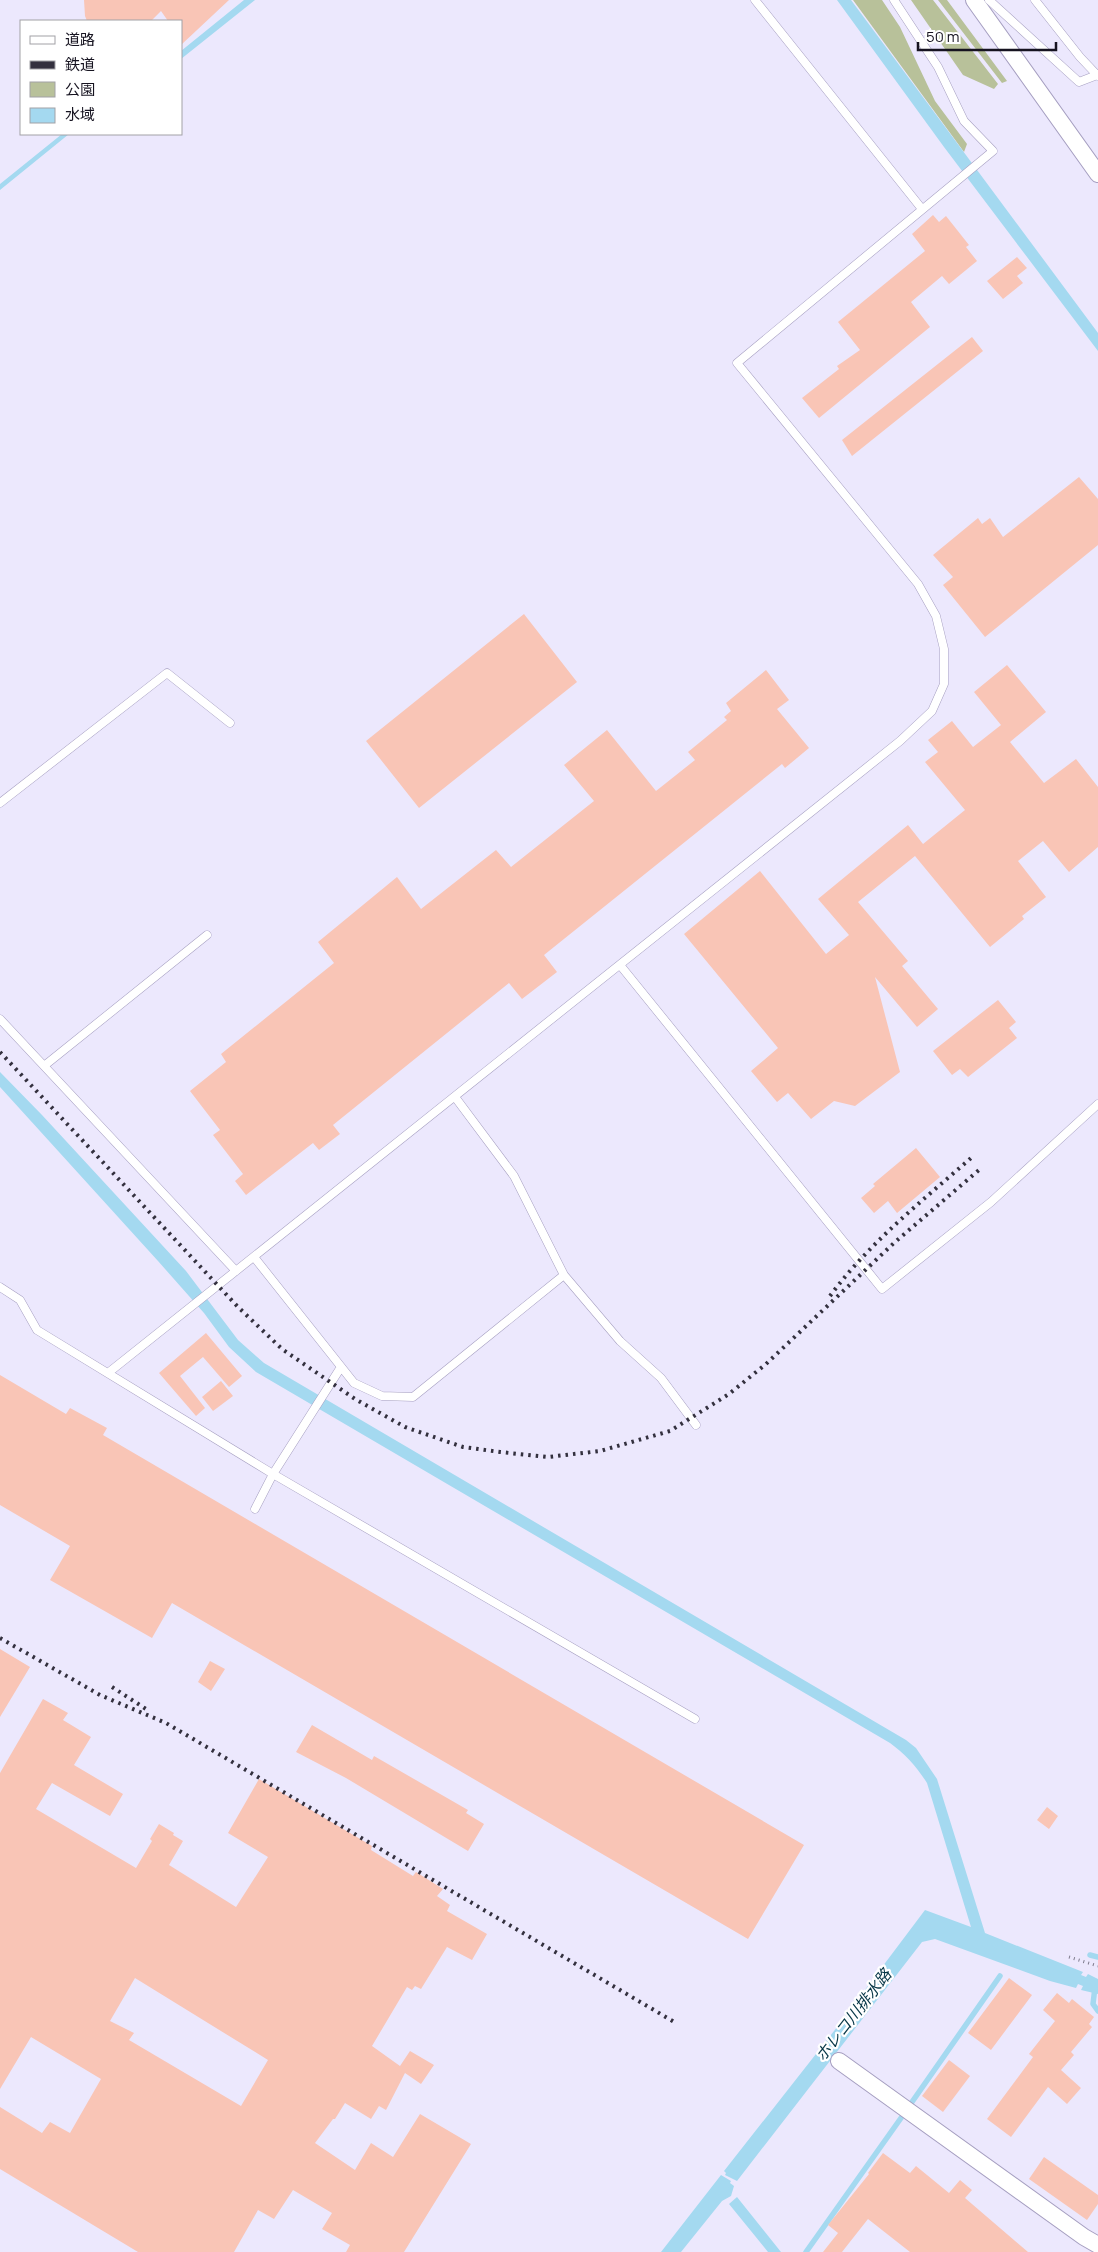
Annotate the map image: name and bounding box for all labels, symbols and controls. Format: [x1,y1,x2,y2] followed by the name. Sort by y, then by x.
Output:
[20,20,182,135] legend
[918,20,1056,52] scale bar
[926,26,960,47] text: 50 m
[65,29,95,50] text: 道路
[65,54,95,75] text: 鉄道
[65,79,95,100] text: 公園
[65,104,95,125] text: 水域
[810,1963,897,2066] water label: ホレコ川排水路

